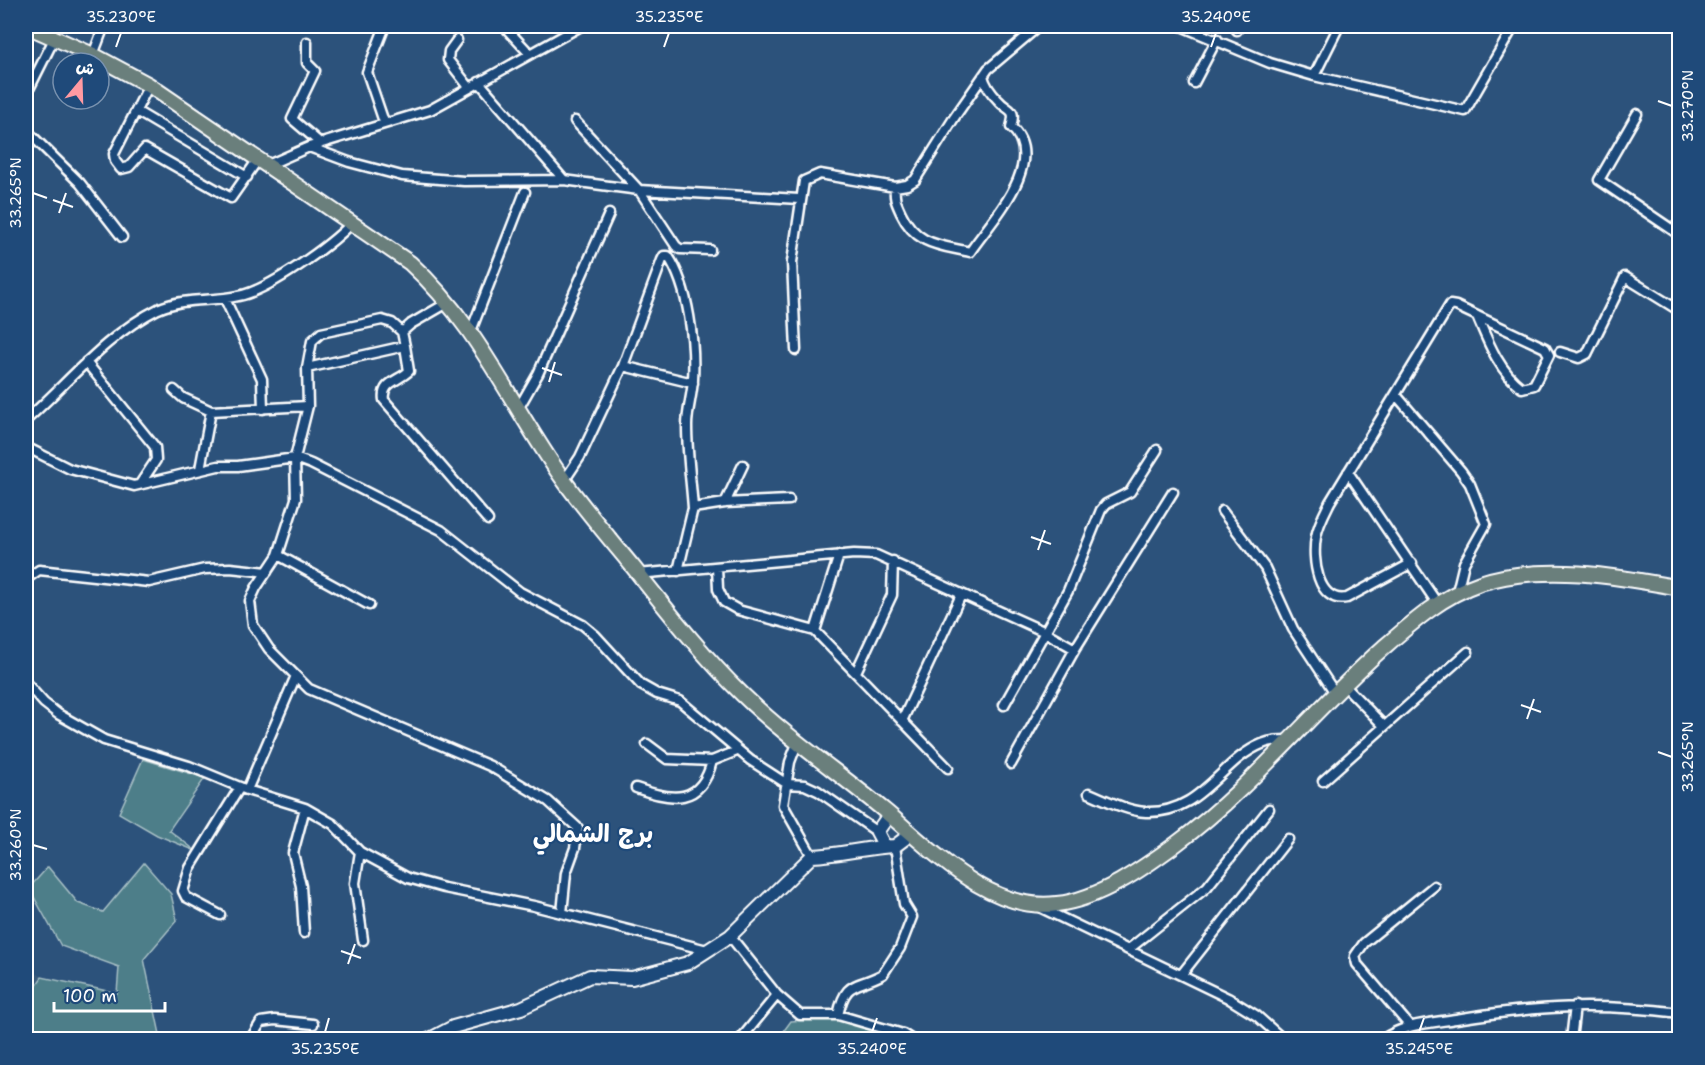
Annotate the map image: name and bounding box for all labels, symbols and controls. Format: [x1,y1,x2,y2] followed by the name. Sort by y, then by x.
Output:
[86,7,156,27] text: 35.230°E
[635,7,703,27] text: 35.235°E
[1181,7,1251,27] text: 35.240°E
[51,51,111,111] north arrow
[74,54,97,80] text: ش
[1678,70,1698,142] text: 33.270°N
[6,157,26,229] text: 33.265°N
[1678,721,1698,793] text: 33.265°N
[6,809,26,881] text: 33.260°N
[533,818,653,855] district label: برج الشمالي
[54,975,165,1013] scale bar
[63,984,117,1008] text: 100 m
[291,1039,359,1059] text: 35.235°E
[837,1039,907,1059] text: 35.240°E
[1385,1039,1453,1059] text: 35.245°E

